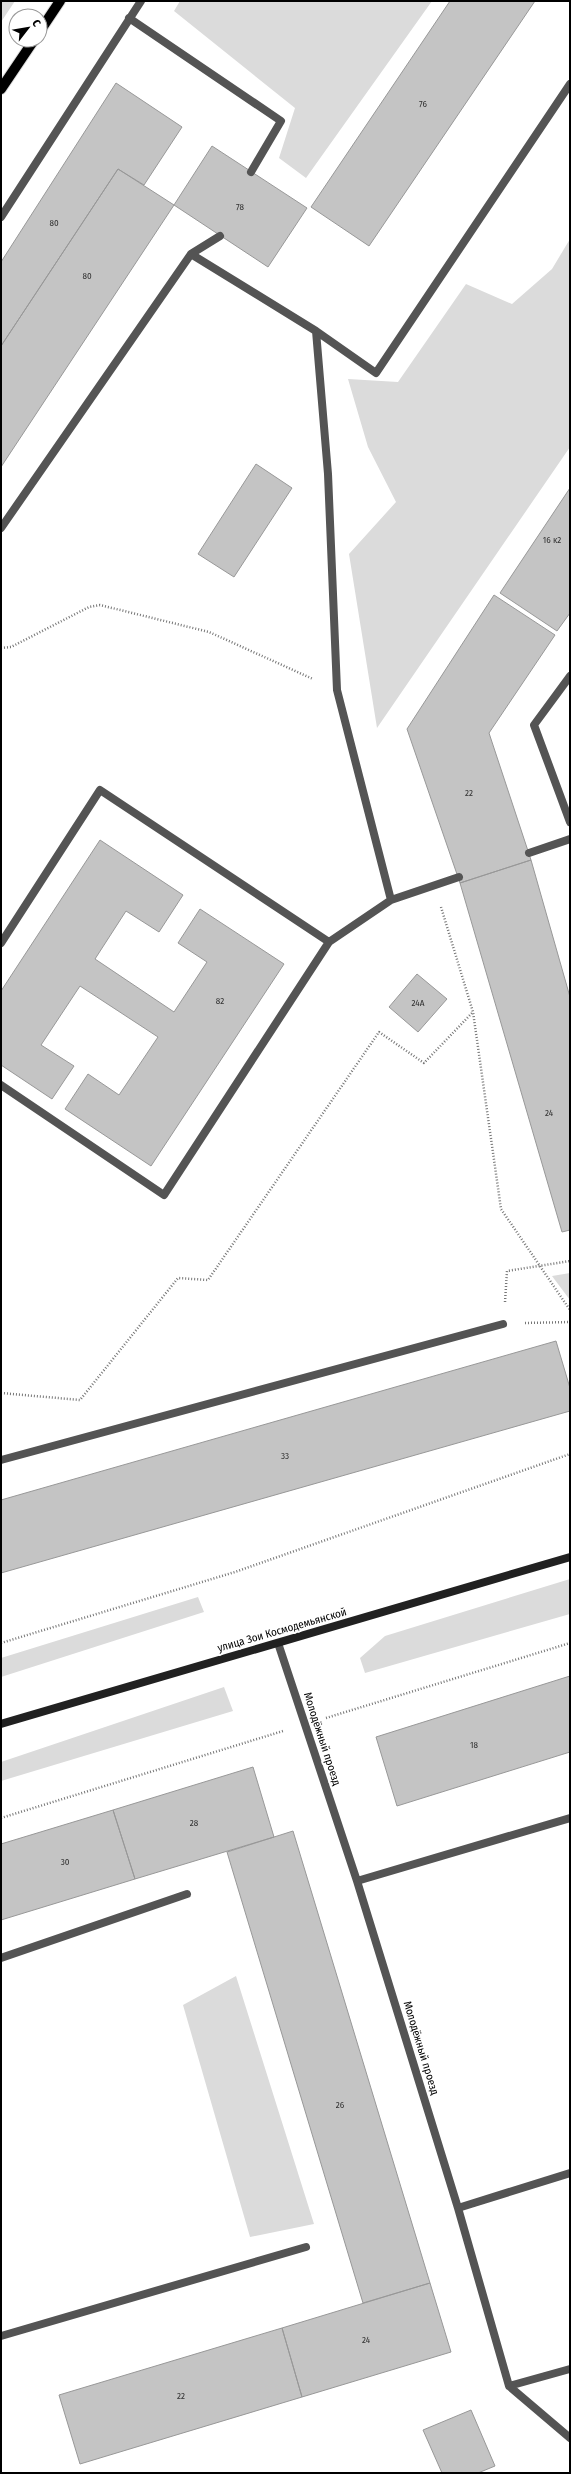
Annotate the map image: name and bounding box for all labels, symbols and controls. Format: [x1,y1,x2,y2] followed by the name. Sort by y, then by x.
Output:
[8,8,48,48] north arrow
[29,17,43,29] text: С
[419,99,427,109] house number: 76
[236,202,244,212] house number: 78
[49,218,59,228] house number: 80
[82,271,92,281] house number: 80
[543,535,561,545] house number: 16 к2
[465,788,473,798] house number: 22
[216,996,224,1006] house number: 82
[412,998,425,1008] house number: 24А
[545,1108,554,1118] house number: 24
[281,1451,289,1461] house number: 33
[216,1605,348,1655] street label: улица Зои Космодемьянской
[301,1691,343,1788] street label: Молодёжный проезд
[470,1740,479,1750] house number: 18
[190,1818,199,1828] house number: 28
[61,1857,70,1867] house number: 30
[401,2000,442,2097] street label: Молодёжный проезд
[336,2100,345,2110] house number: 26
[362,2335,371,2345] house number: 24
[177,2391,185,2401] house number: 22

